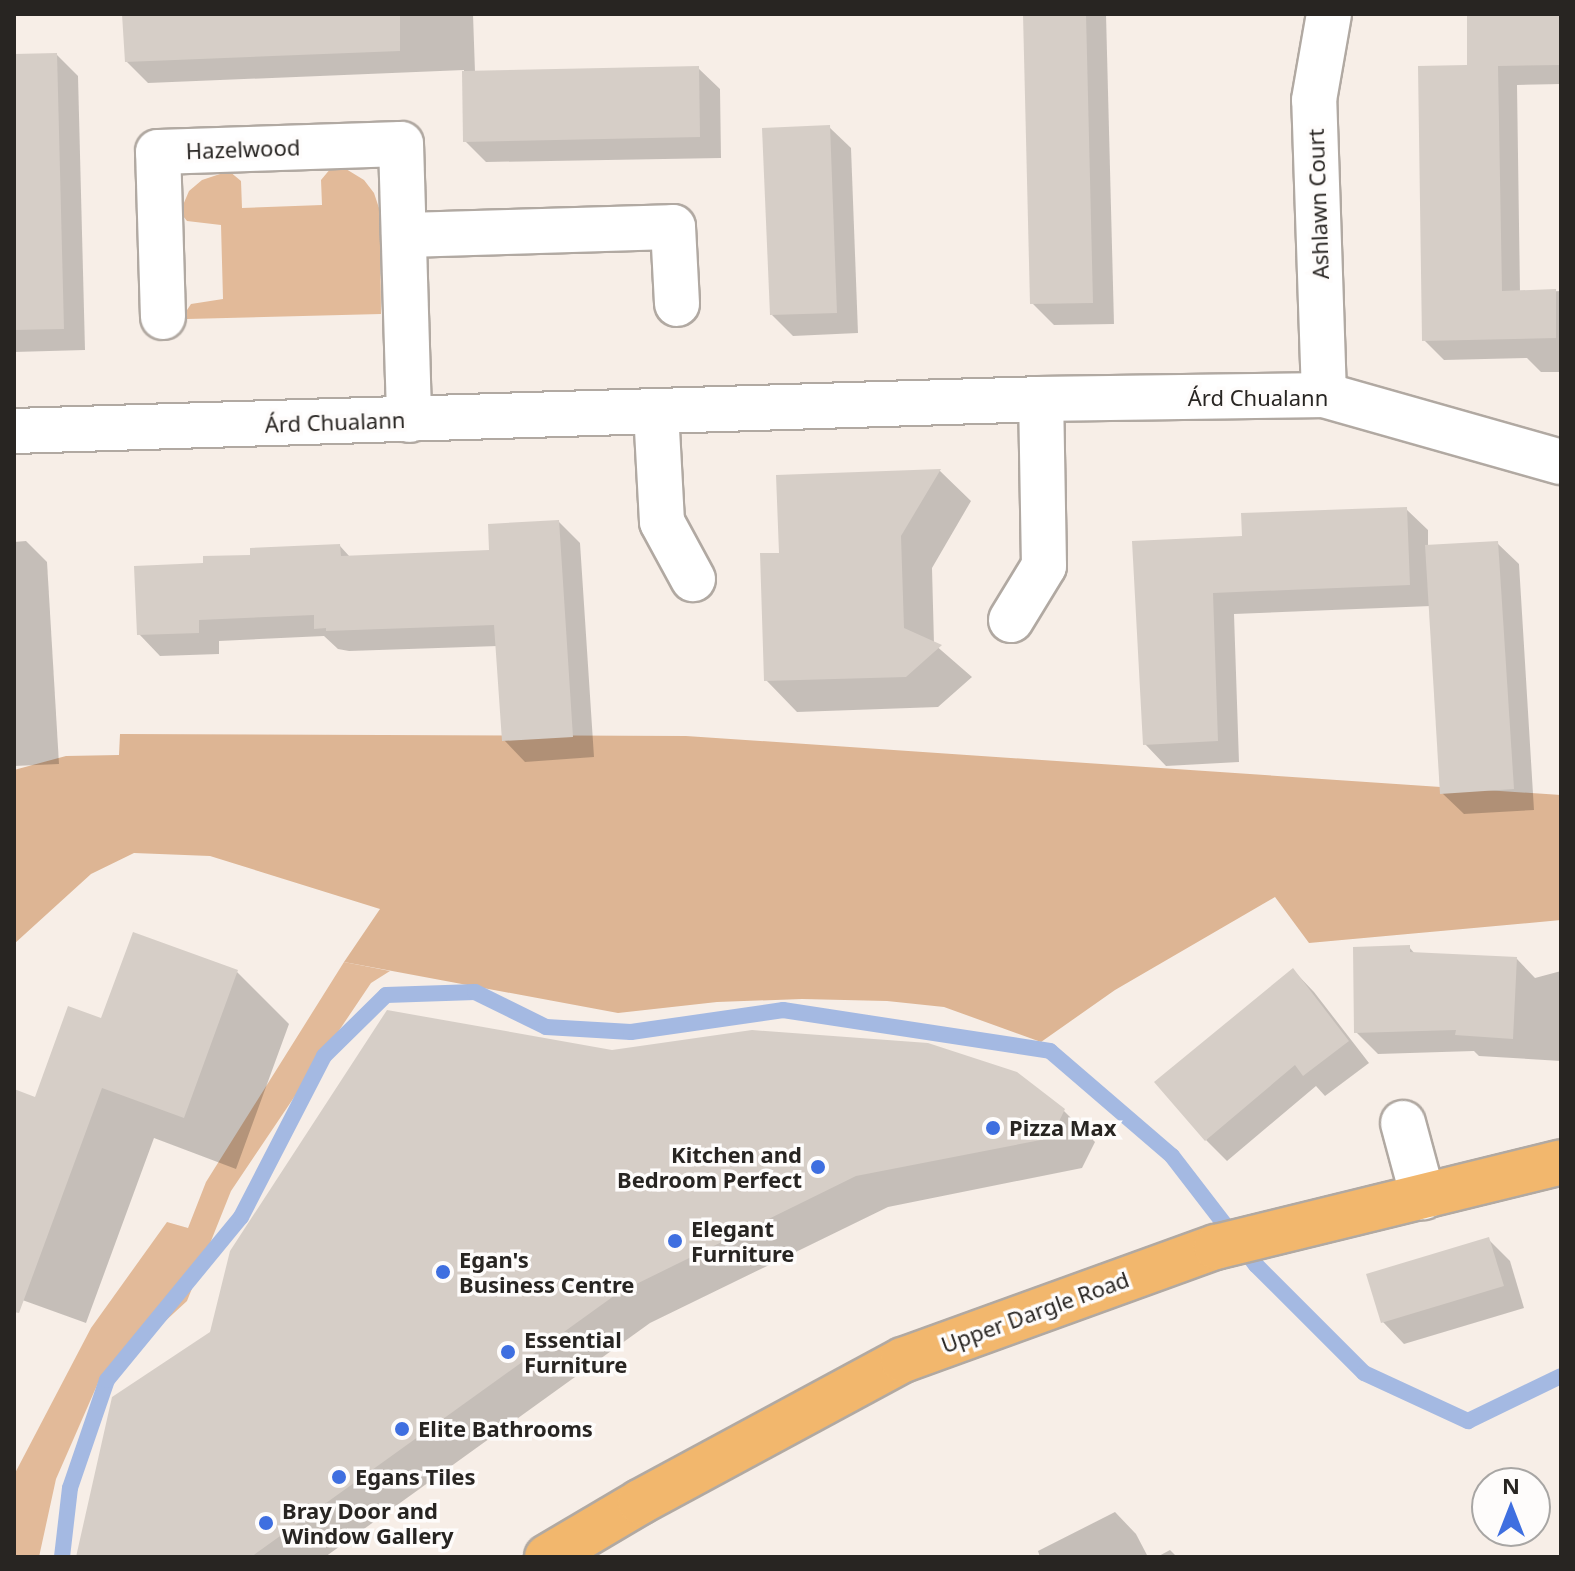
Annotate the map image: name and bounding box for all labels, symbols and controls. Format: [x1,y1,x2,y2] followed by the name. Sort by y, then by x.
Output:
[1302,128,1334,280] street label: Ashlawn Court
[185,134,301,164] street label: Hazelwood
[1188,385,1328,411] street label: Árd Chualann
[264,406,406,438] street label: Árd Chualann
[1009,1115,1116,1141] place label: Pizza Max
[984,1119,1002,1137] marker: Pizza Max
[617,1141,802,1192] place label: Kitchen and Bedroom Perfect
[809,1158,827,1176] marker: Kitchen and Bedroom Perfect
[691,1215,794,1266] place label: Elegant Furniture
[666,1232,684,1250] marker: Elegant Furniture
[459,1246,634,1298] place label: Egan's Business Centre
[434,1263,452,1281] marker: Egan's Business Centre
[938,1266,1132,1358] street label: Upper Dargle Road
[524,1326,627,1378] place label: Essential Furniture
[499,1343,517,1361] marker: Essential Furniture
[418,1416,593,1442] place label: Elite Bathrooms
[393,1420,411,1438] marker: Elite Bathrooms
[355,1464,475,1490] place label: Egans Tiles
[1471,1467,1551,1547] north arrow
[330,1468,348,1486] marker: Egans Tiles
[1502,1470,1520,1500] text: N
[282,1497,454,1548] place label: Bray Door and Window Gallery
[257,1514,275,1532] marker: Bray Door and Window Gallery

